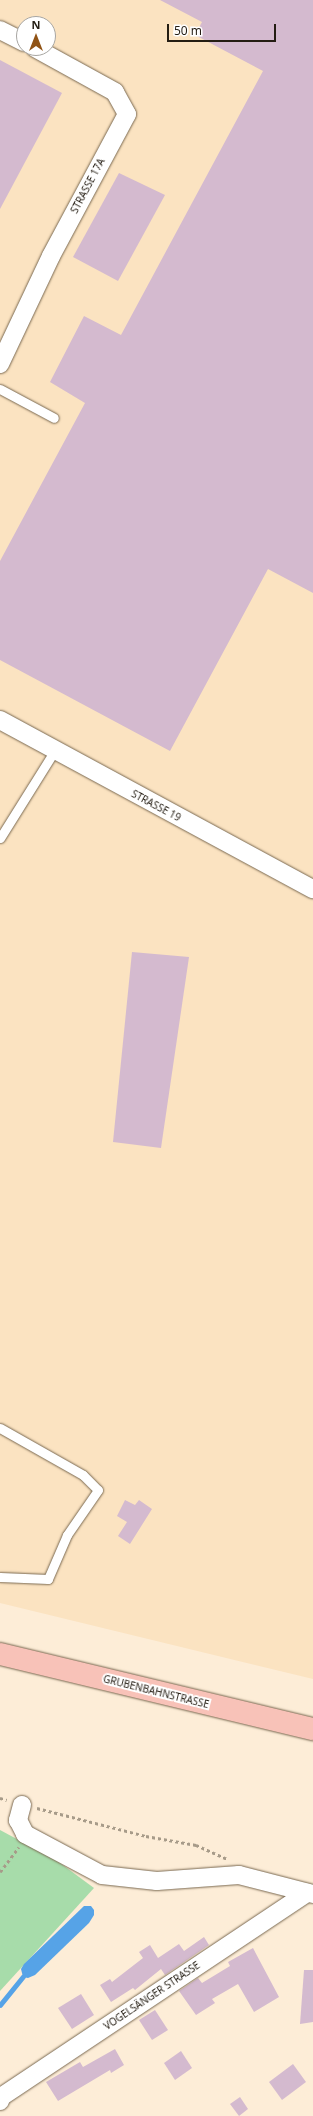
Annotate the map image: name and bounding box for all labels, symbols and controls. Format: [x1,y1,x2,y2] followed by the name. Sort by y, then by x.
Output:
[16,16,56,56] north arrow
[169,16,278,42] scale bar
[32,17,40,32] text: N
[174,22,202,39] text: 50 m
[68,156,108,216] street label: STRASSE 17A
[129,788,183,824] street label: STRASSE 19
[102,1673,210,1711] street label: GRUBENBAHNSTRASSE
[102,1959,202,2033] street label: VOGELSÄNGER STRASSE

